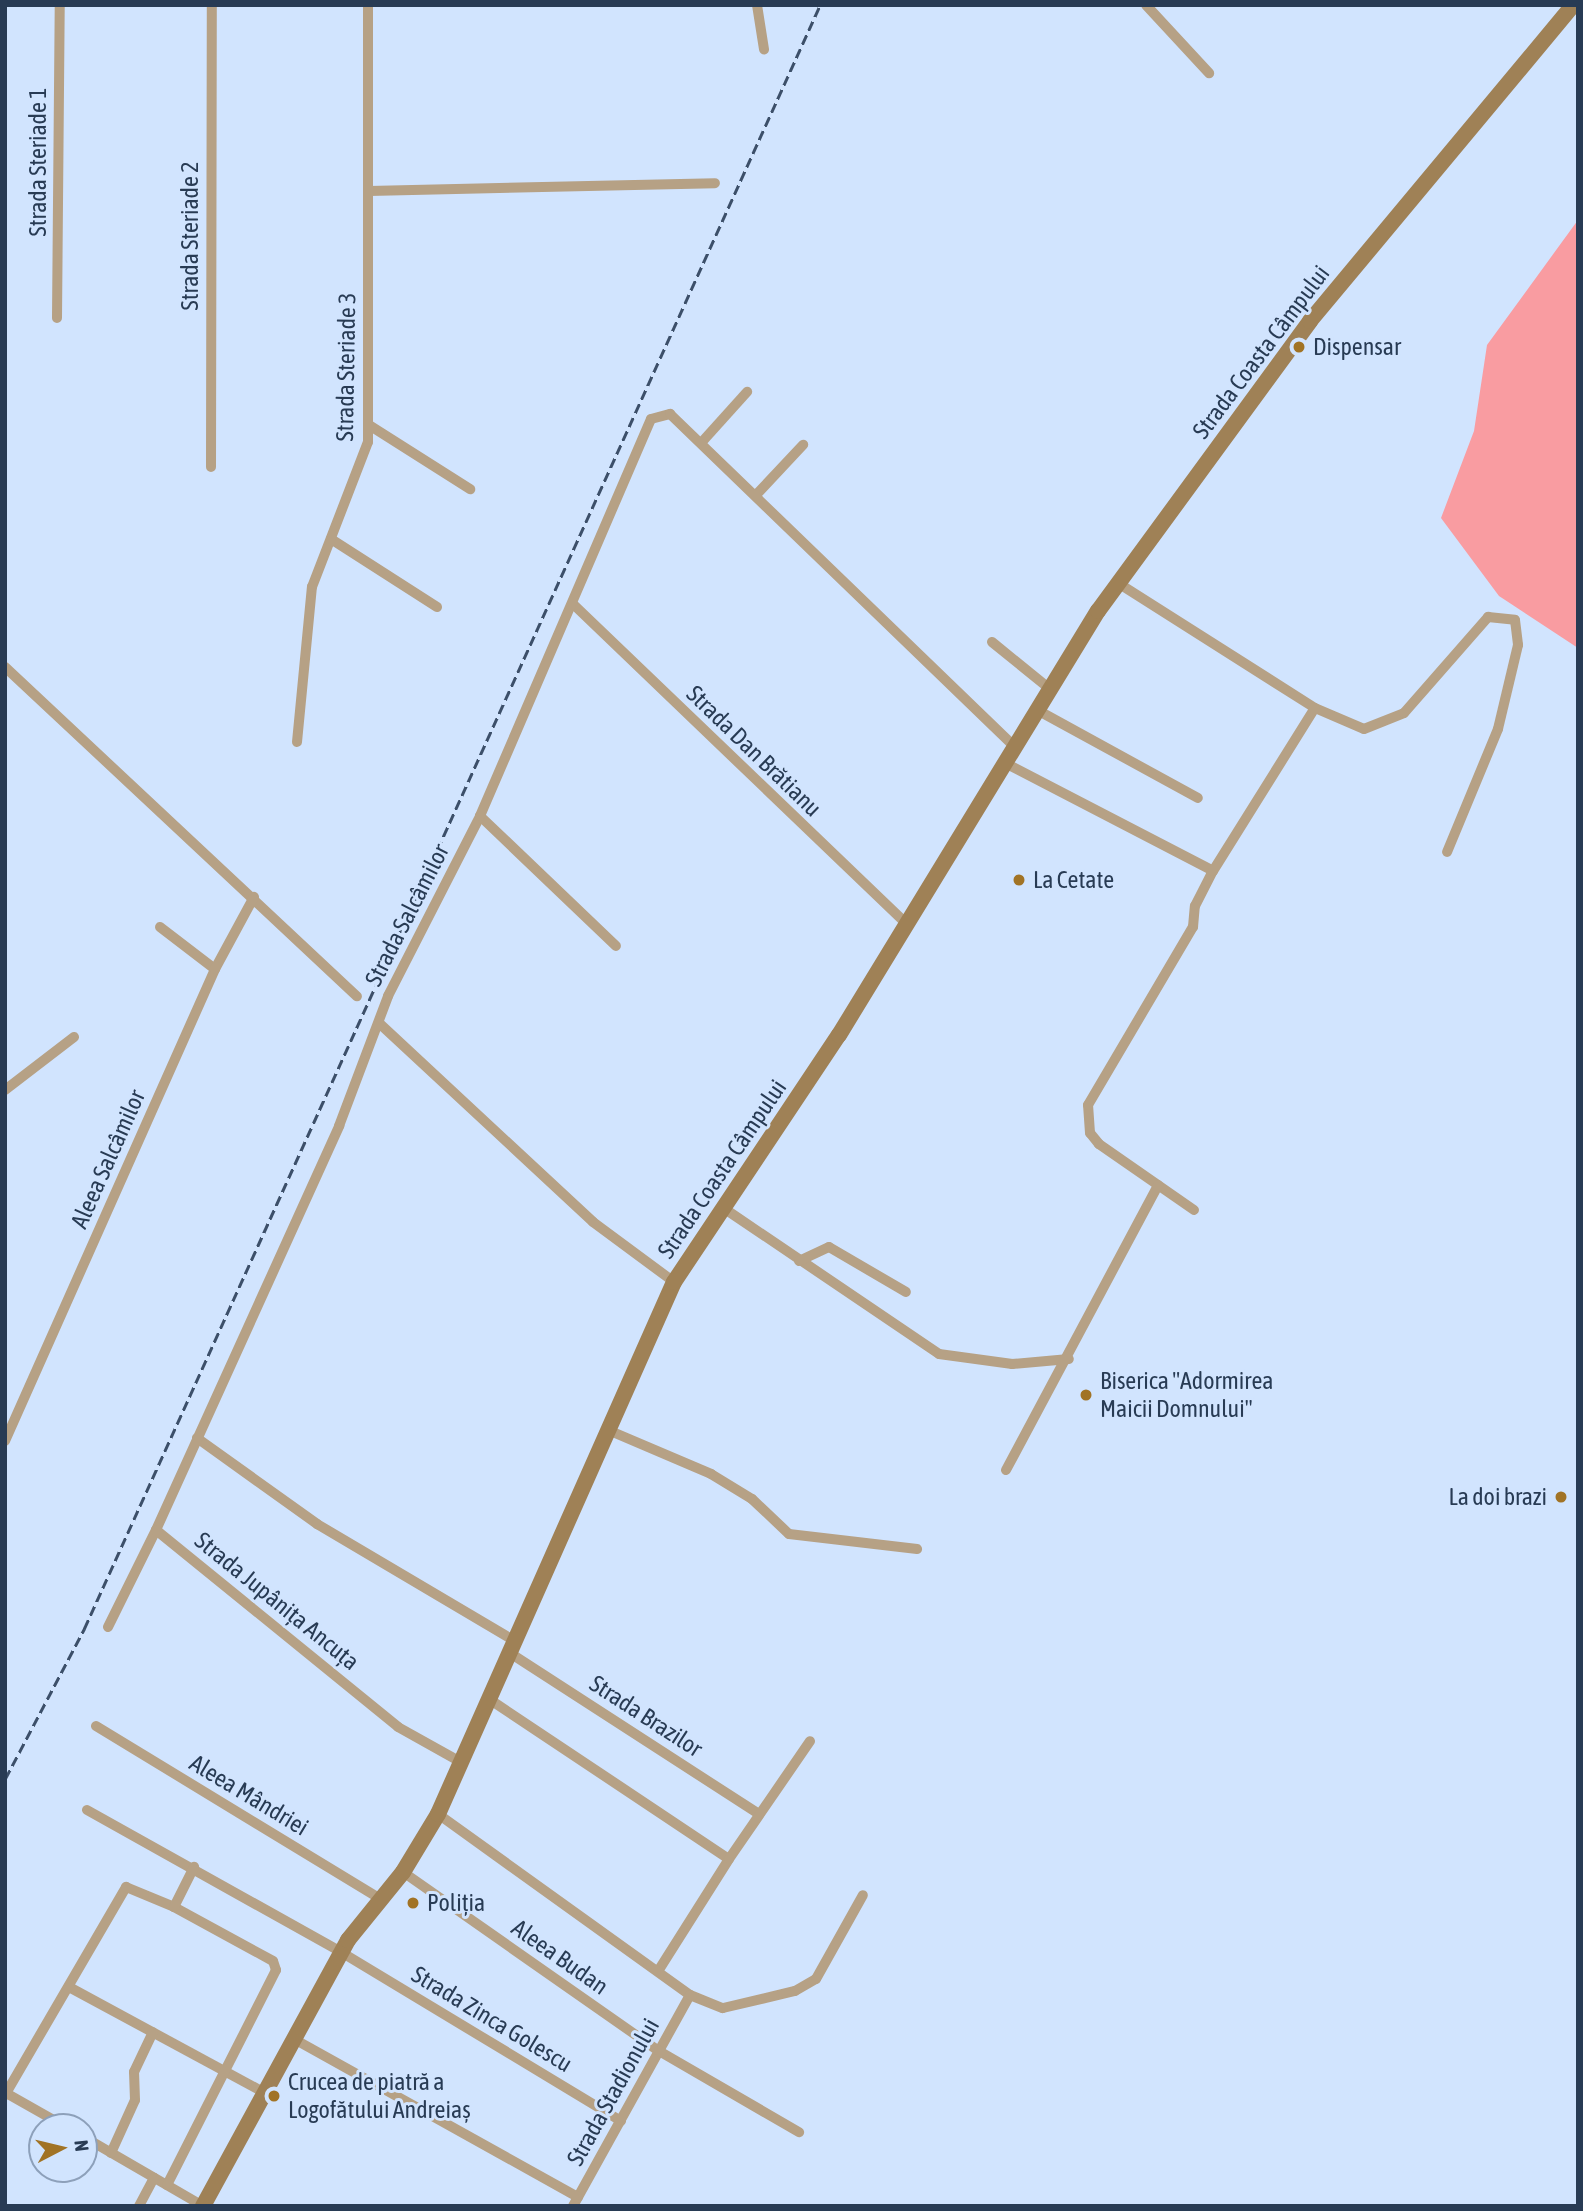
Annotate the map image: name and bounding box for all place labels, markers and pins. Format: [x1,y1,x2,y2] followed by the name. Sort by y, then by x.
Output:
[1313,333,1401,361] place label: Dispensar
[1291,339,1307,355] marker: Dispensar
[1033,866,1114,894] place label: La Cetate
[1011,872,1027,888] marker: La Cetate
[1100,1367,1273,1423] place label: Biserica "Adormirea Maicii Domnului"
[1078,1387,1094,1403] marker: Biserica "Adormirea Maicii Domnului"
[1449,1483,1547,1511] place label: La doi brazi
[1553,1489,1569,1505] marker: La doi brazi
[427,1889,485,1917] place label: Poliția
[405,1895,421,1911] marker: Poliția
[288,2068,471,2124] place label: Crucea de piatră a Logofătului Andreiaș
[266,2088,282,2104] marker: Crucea de piatră a Logofătului Andreiaș

